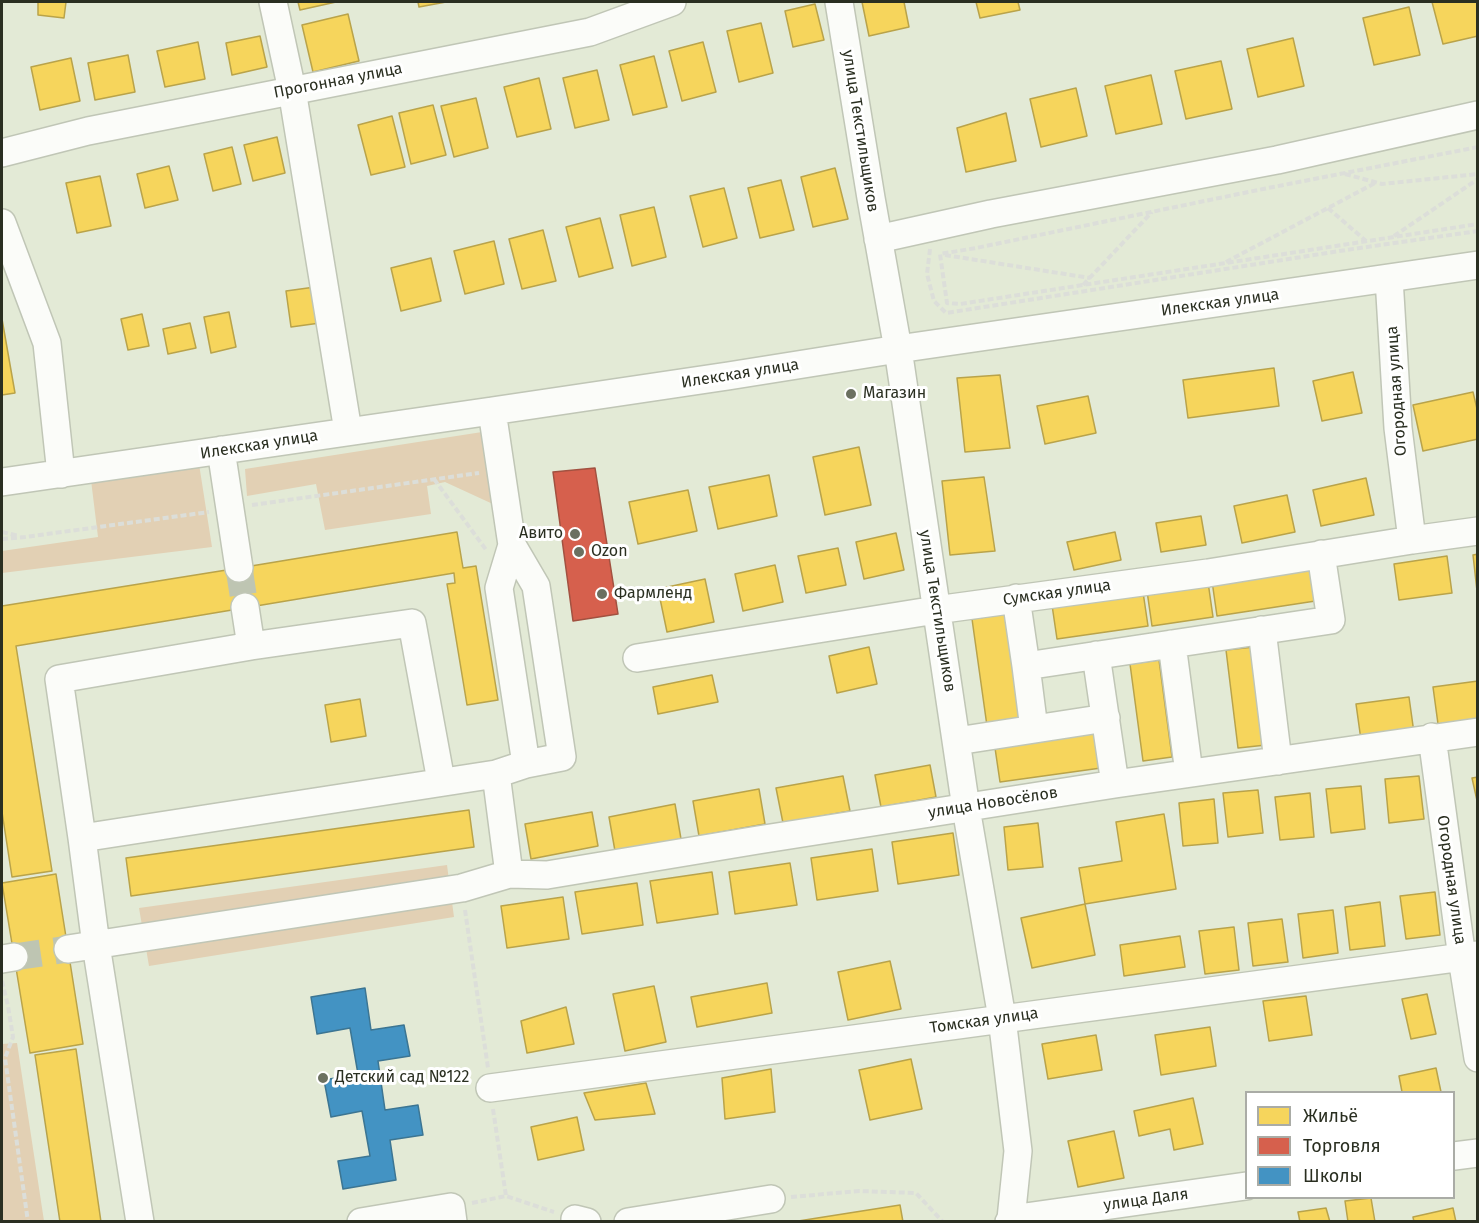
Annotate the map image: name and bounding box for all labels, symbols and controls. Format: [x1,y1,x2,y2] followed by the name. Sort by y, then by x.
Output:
[838,49,882,213] street label: улица Текстильщиков
[272,59,404,103] street label: Прогонная улица
[1160,285,1280,321] street label: Илекская улица
[1383,325,1411,457] street label: Огородная улица
[680,355,800,393] street label: Илекская улица
[863,384,926,404] place label: Магазин
[844,387,858,401] marker: Магазин
[199,426,319,464] street label: Илекская улица
[519,524,563,544] place label: Авито
[568,527,582,541] marker: Авито
[915,529,959,693] street label: улица Текстильщиков
[591,542,628,562] place label: Ozon
[572,545,586,559] marker: Ozon
[1002,576,1112,610] street label: Сумская улица
[614,584,692,604] place label: Фармленд
[595,587,609,601] marker: Фармленд
[927,783,1059,823] street label: улица Новосёлов
[1432,814,1470,946] street label: Огородная улица
[928,1004,1040,1038] street label: Томская улица
[335,1068,469,1088] place label: Детский сад №122
[316,1071,330,1085] marker: Детский сад №122
[1245,1091,1455,1199] legend
[1303,1105,1358,1127] text: Жильё
[1303,1135,1381,1157] text: Торговля
[1303,1165,1363,1187] text: Школы
[1102,1185,1190,1215] street label: улица Даля

